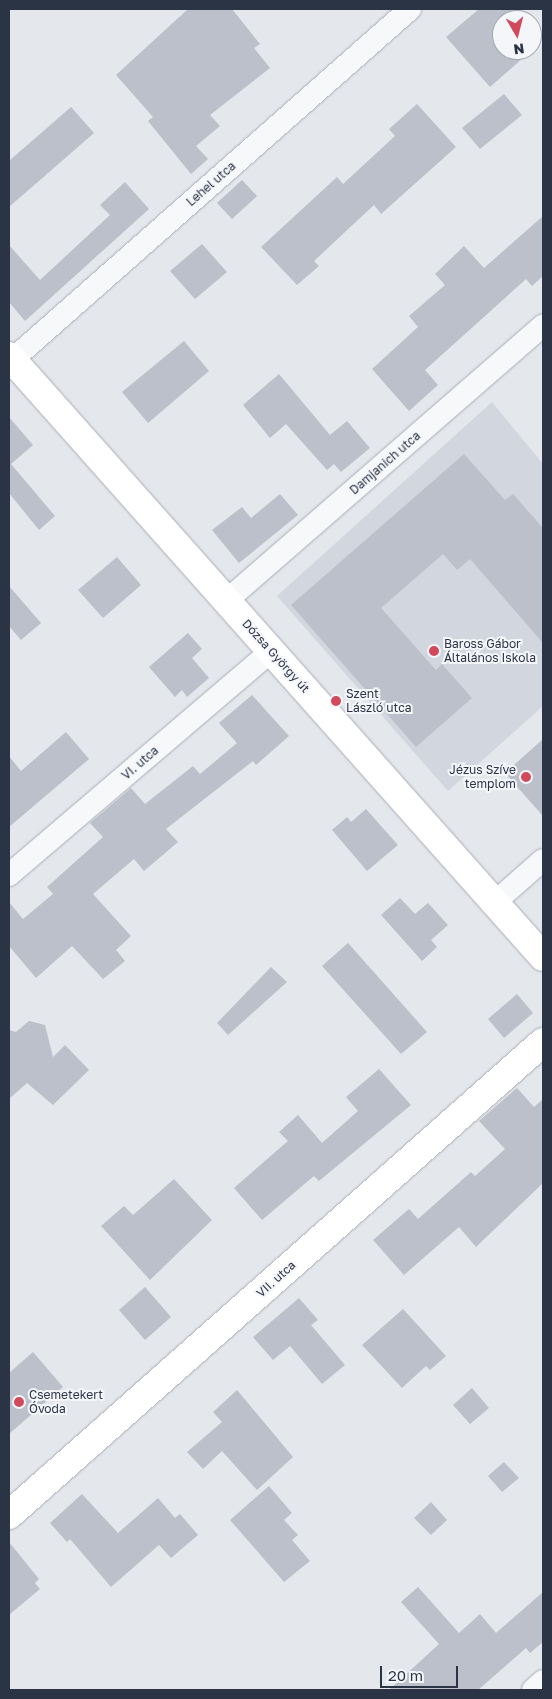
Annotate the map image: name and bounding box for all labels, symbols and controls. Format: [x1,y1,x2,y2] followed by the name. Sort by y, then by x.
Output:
[492,10,542,60] north arrow
[513,40,525,59] text: N
[184,159,238,209] street label: Lehel utca
[347,428,423,498] street label: Damjanich utca
[239,616,313,696] street label: Dózsa György út
[444,637,536,665] place label: Baross Gábor Általános Iskola
[428,645,440,657] marker: Baross Gábor Általános Iskola
[346,687,412,715] place label: Szent László utca
[330,695,342,707] marker: Szent László utca
[119,743,161,783] street label: VI. utca
[449,763,516,791] place label: Jézus Szíve templom
[520,771,532,783] marker: Jézus Szíve templom
[254,1258,298,1300] street label: VII. utca
[29,1388,103,1416] place label: Csemetekert Óvoda
[13,1396,25,1408] marker: Csemetekert Óvoda
[382,1656,460,1688] scale bar
[388,1666,423,1684] text: 20 m

